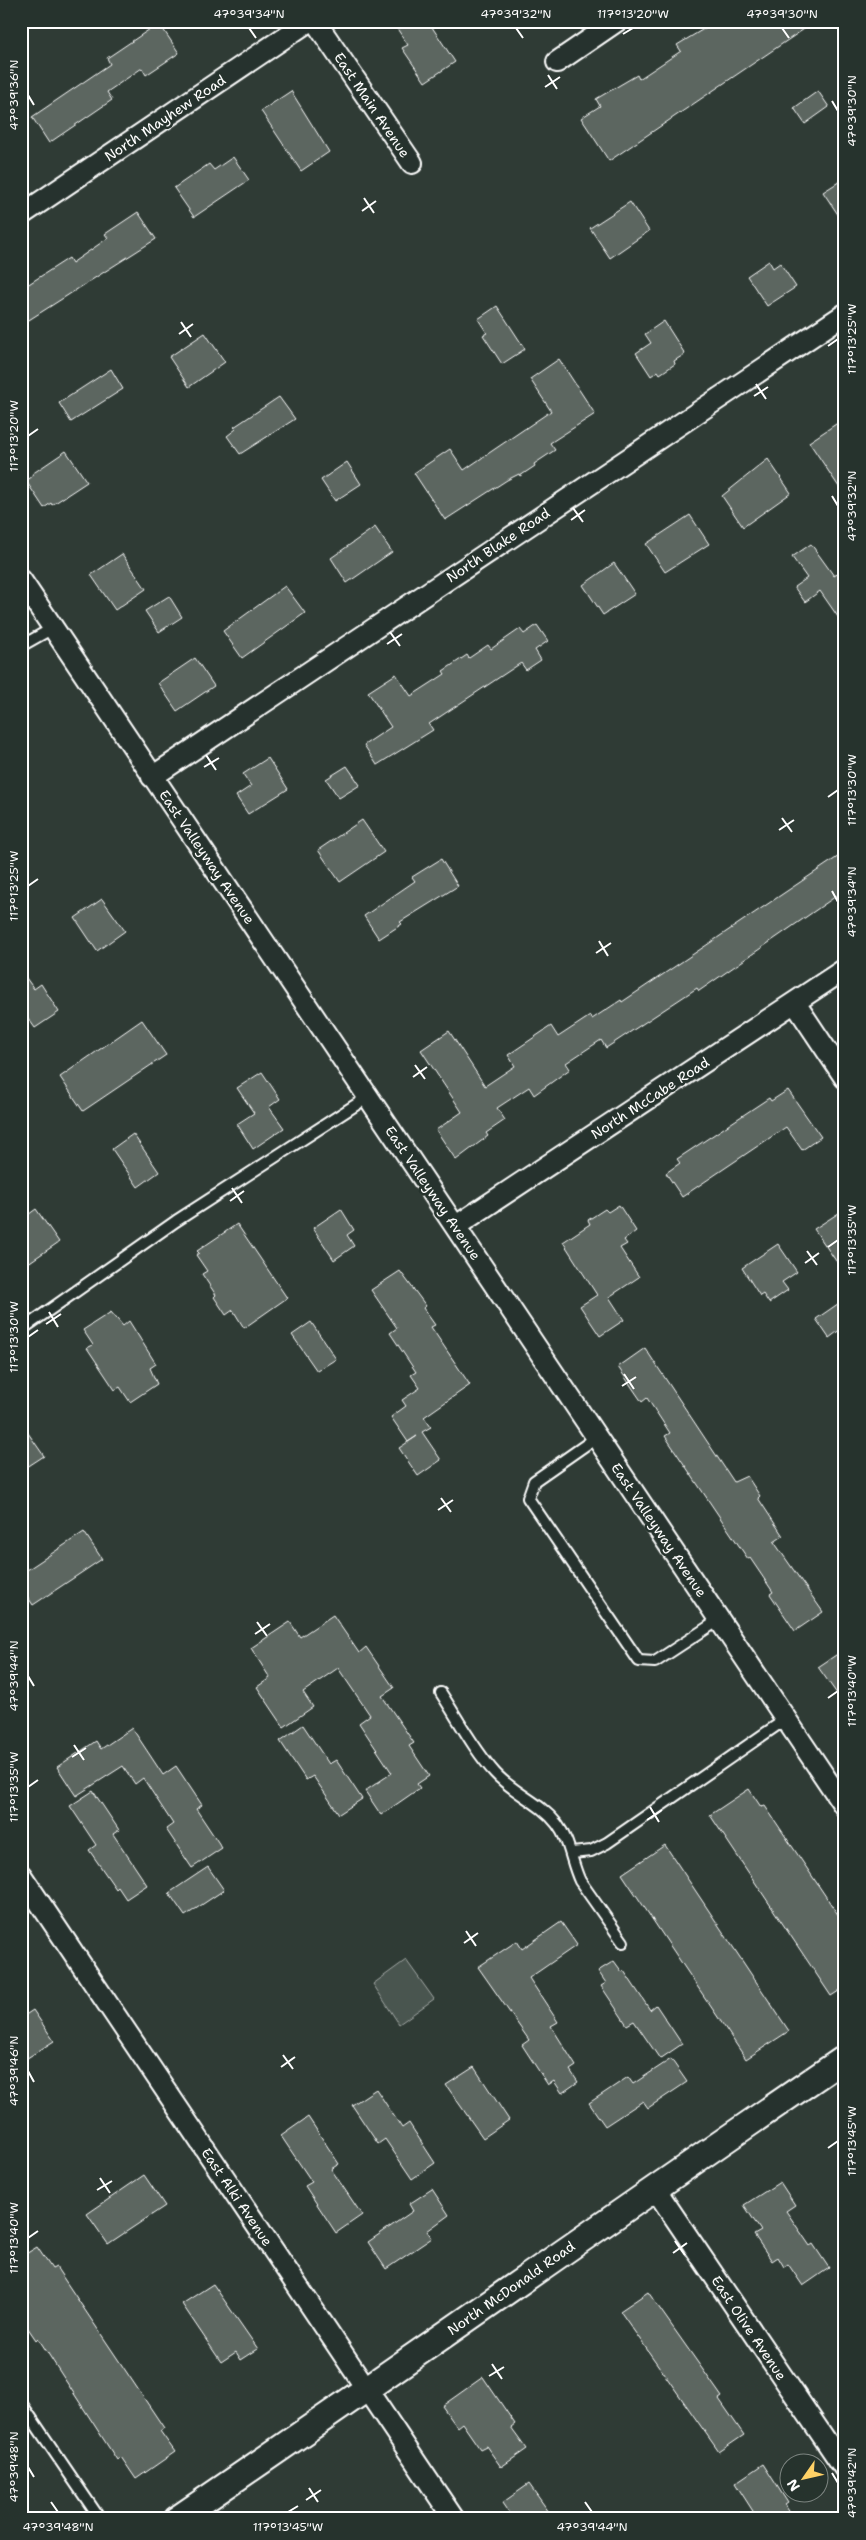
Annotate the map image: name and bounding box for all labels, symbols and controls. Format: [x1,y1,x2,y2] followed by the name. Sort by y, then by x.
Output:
[213,6,285,22] text: 47°39'34"N
[481,6,551,22] text: 47°39'32"N
[597,6,669,22] text: 117°13'20"W
[746,6,818,22] text: 47°39'30"N
[330,49,414,161] street label: East Main Avenue
[6,60,22,130] text: 47°39'36"N
[101,71,229,165] street label: North Mayhew Road
[844,75,860,147] text: 47°39'30"N
[844,304,860,374] text: 117°13'25"W
[6,400,22,472] text: 117°13'20"W
[844,471,860,541] text: 47°39'32"N
[443,504,553,586] street label: North Blake Road
[844,754,860,826] text: 117°13'30"W
[155,786,259,928] street label: East Valleyway Avenue
[6,851,22,921] text: 117°13'25"W
[844,866,860,938] text: 47°39'34"N
[587,1053,713,1143] street label: North McCabe Road
[381,1122,485,1264] street label: East Valleyway Avenue
[844,1205,860,1275] text: 117°13'35"W
[6,1301,22,1373] text: 117°13'30"W
[607,1459,711,1601] street label: East Valleyway Avenue
[6,1640,22,1712] text: 47°39'44"N
[844,1655,860,1727] text: 117°13'40"W
[6,1752,22,1822] text: 117°13'35"W
[6,2036,22,2106] text: 47°39'46"N
[844,2106,860,2176] text: 117°13'45"W
[197,2144,277,2250] street label: East Alki Avenue
[6,2202,22,2274] text: 117°13'40"W
[444,2237,579,2339] street label: North McDonald Road
[707,2272,791,2384] street label: East Olive Avenue
[6,2431,22,2503] text: 47°39'48"N
[844,2448,860,2518] text: 47°39'42"N
[778,2452,828,2502] north arrow
[783,2476,804,2495] text: N
[22,2519,94,2535] text: 47°39'48"N
[253,2519,323,2535] text: 117°13'45"W
[556,2519,628,2535] text: 47°39'44"N

